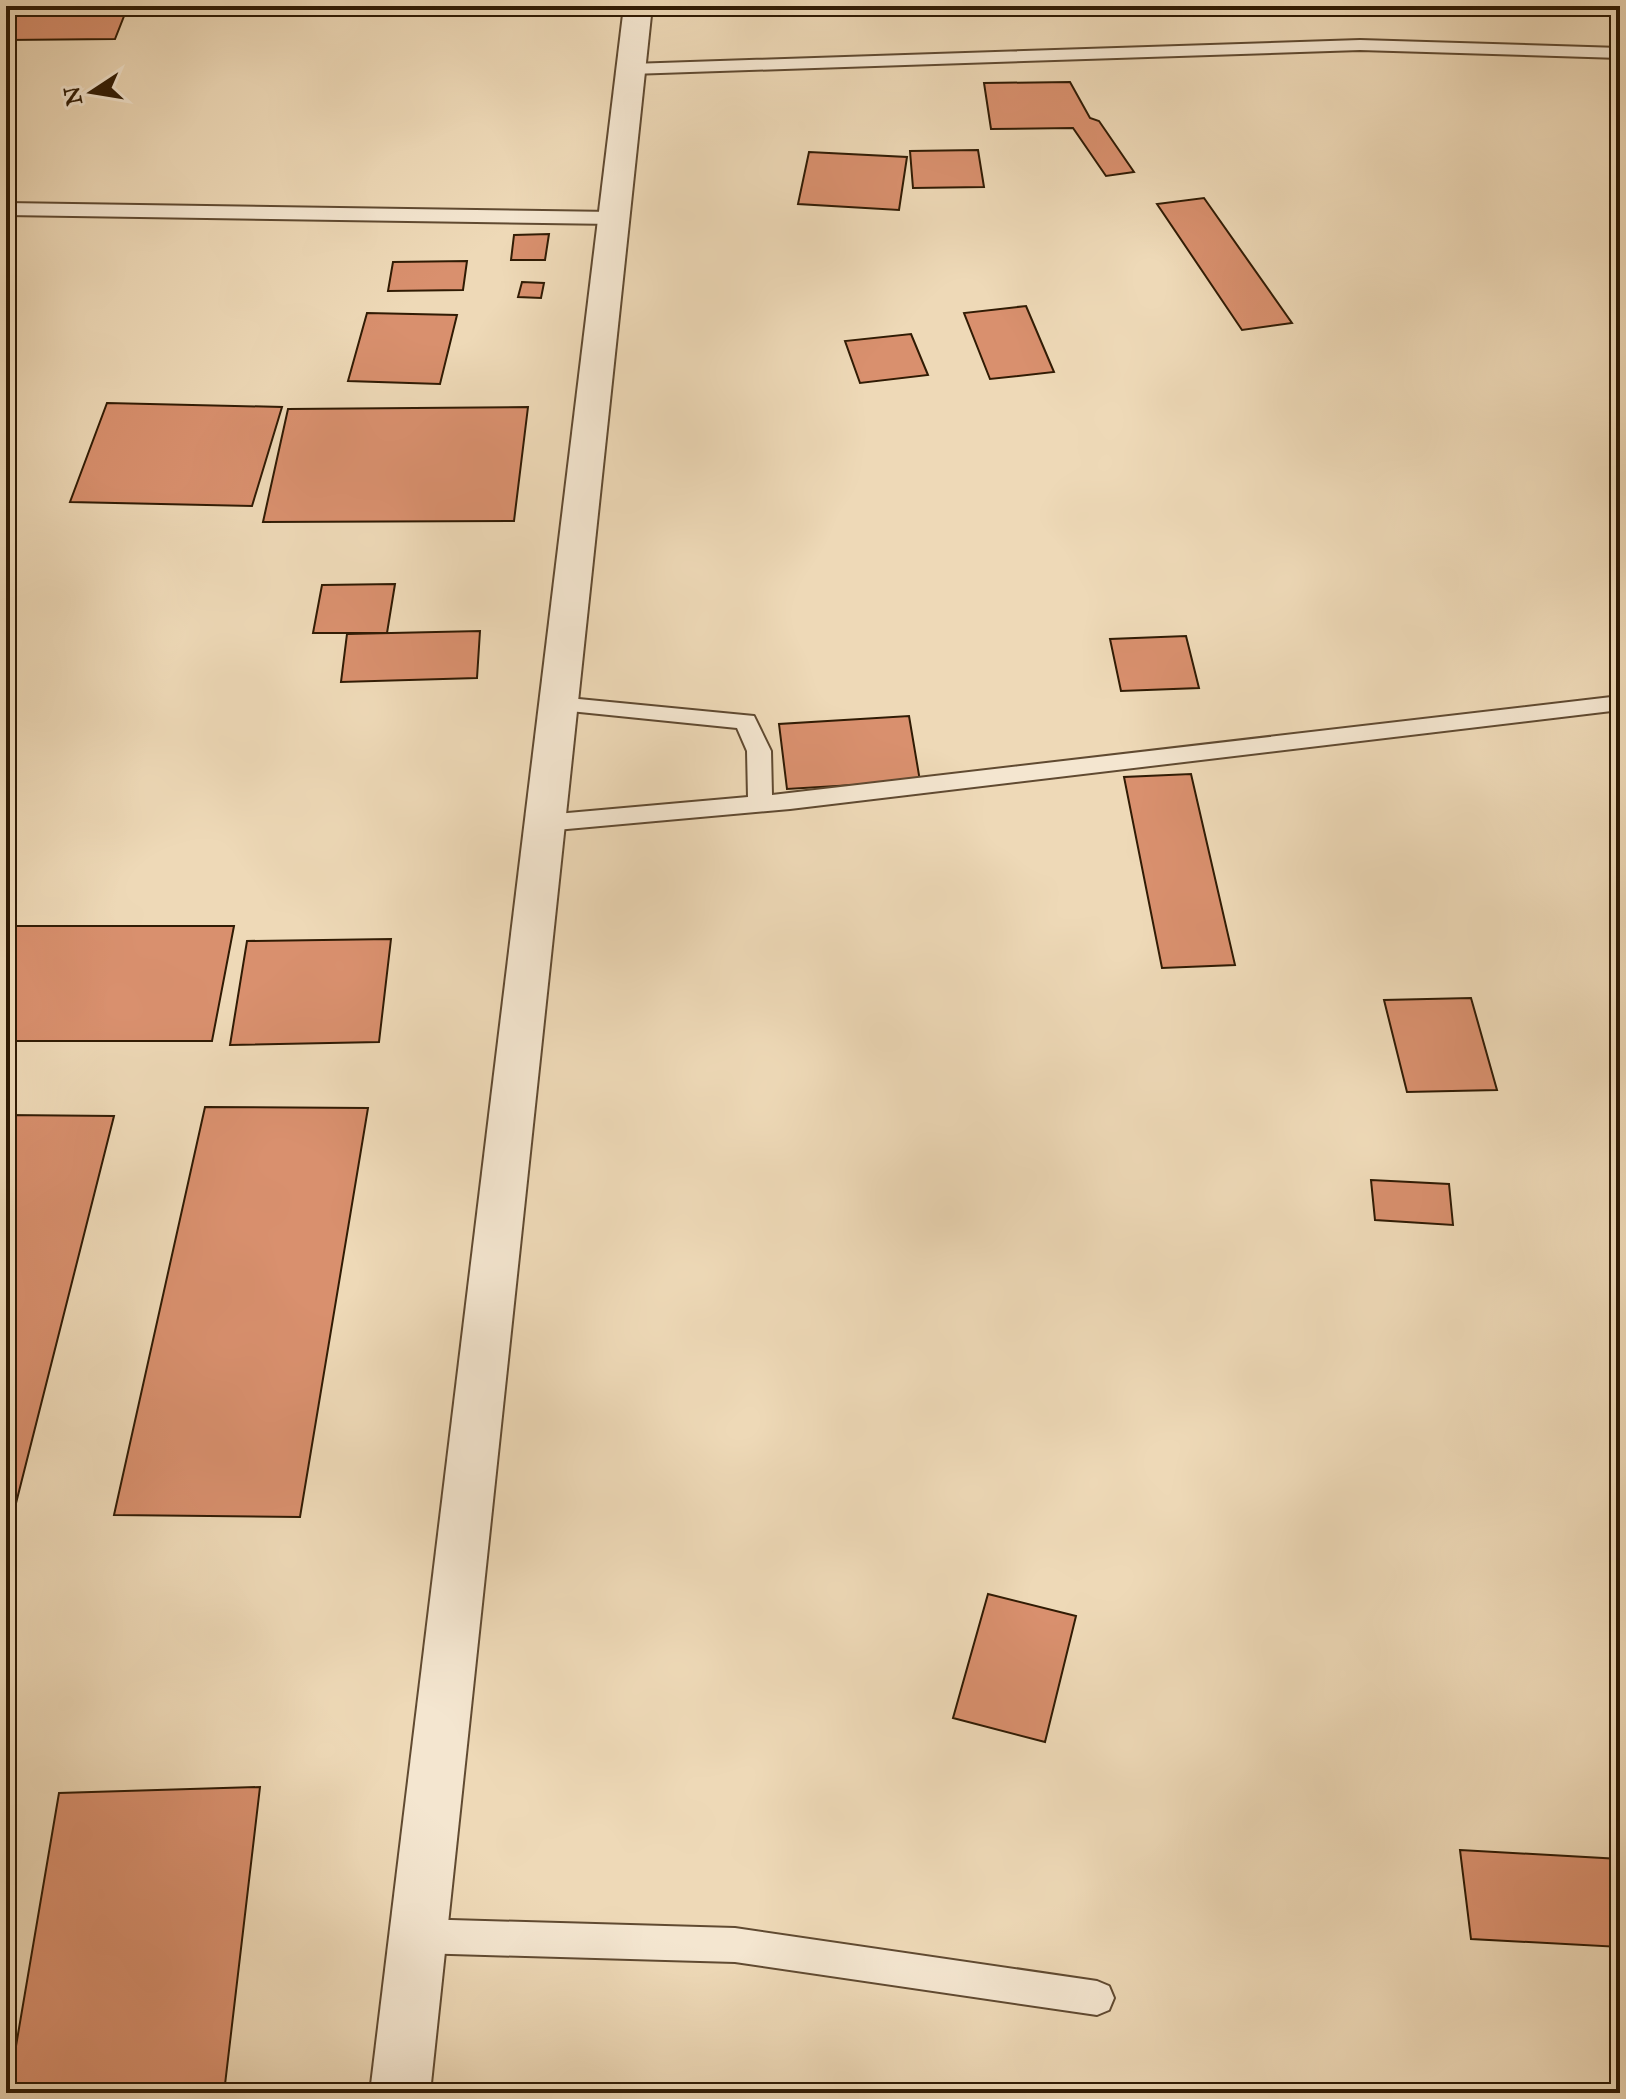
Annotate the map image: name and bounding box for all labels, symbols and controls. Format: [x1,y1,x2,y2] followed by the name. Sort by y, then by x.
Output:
[52,52,132,132] north arrow
[58,84,88,108] text: N

